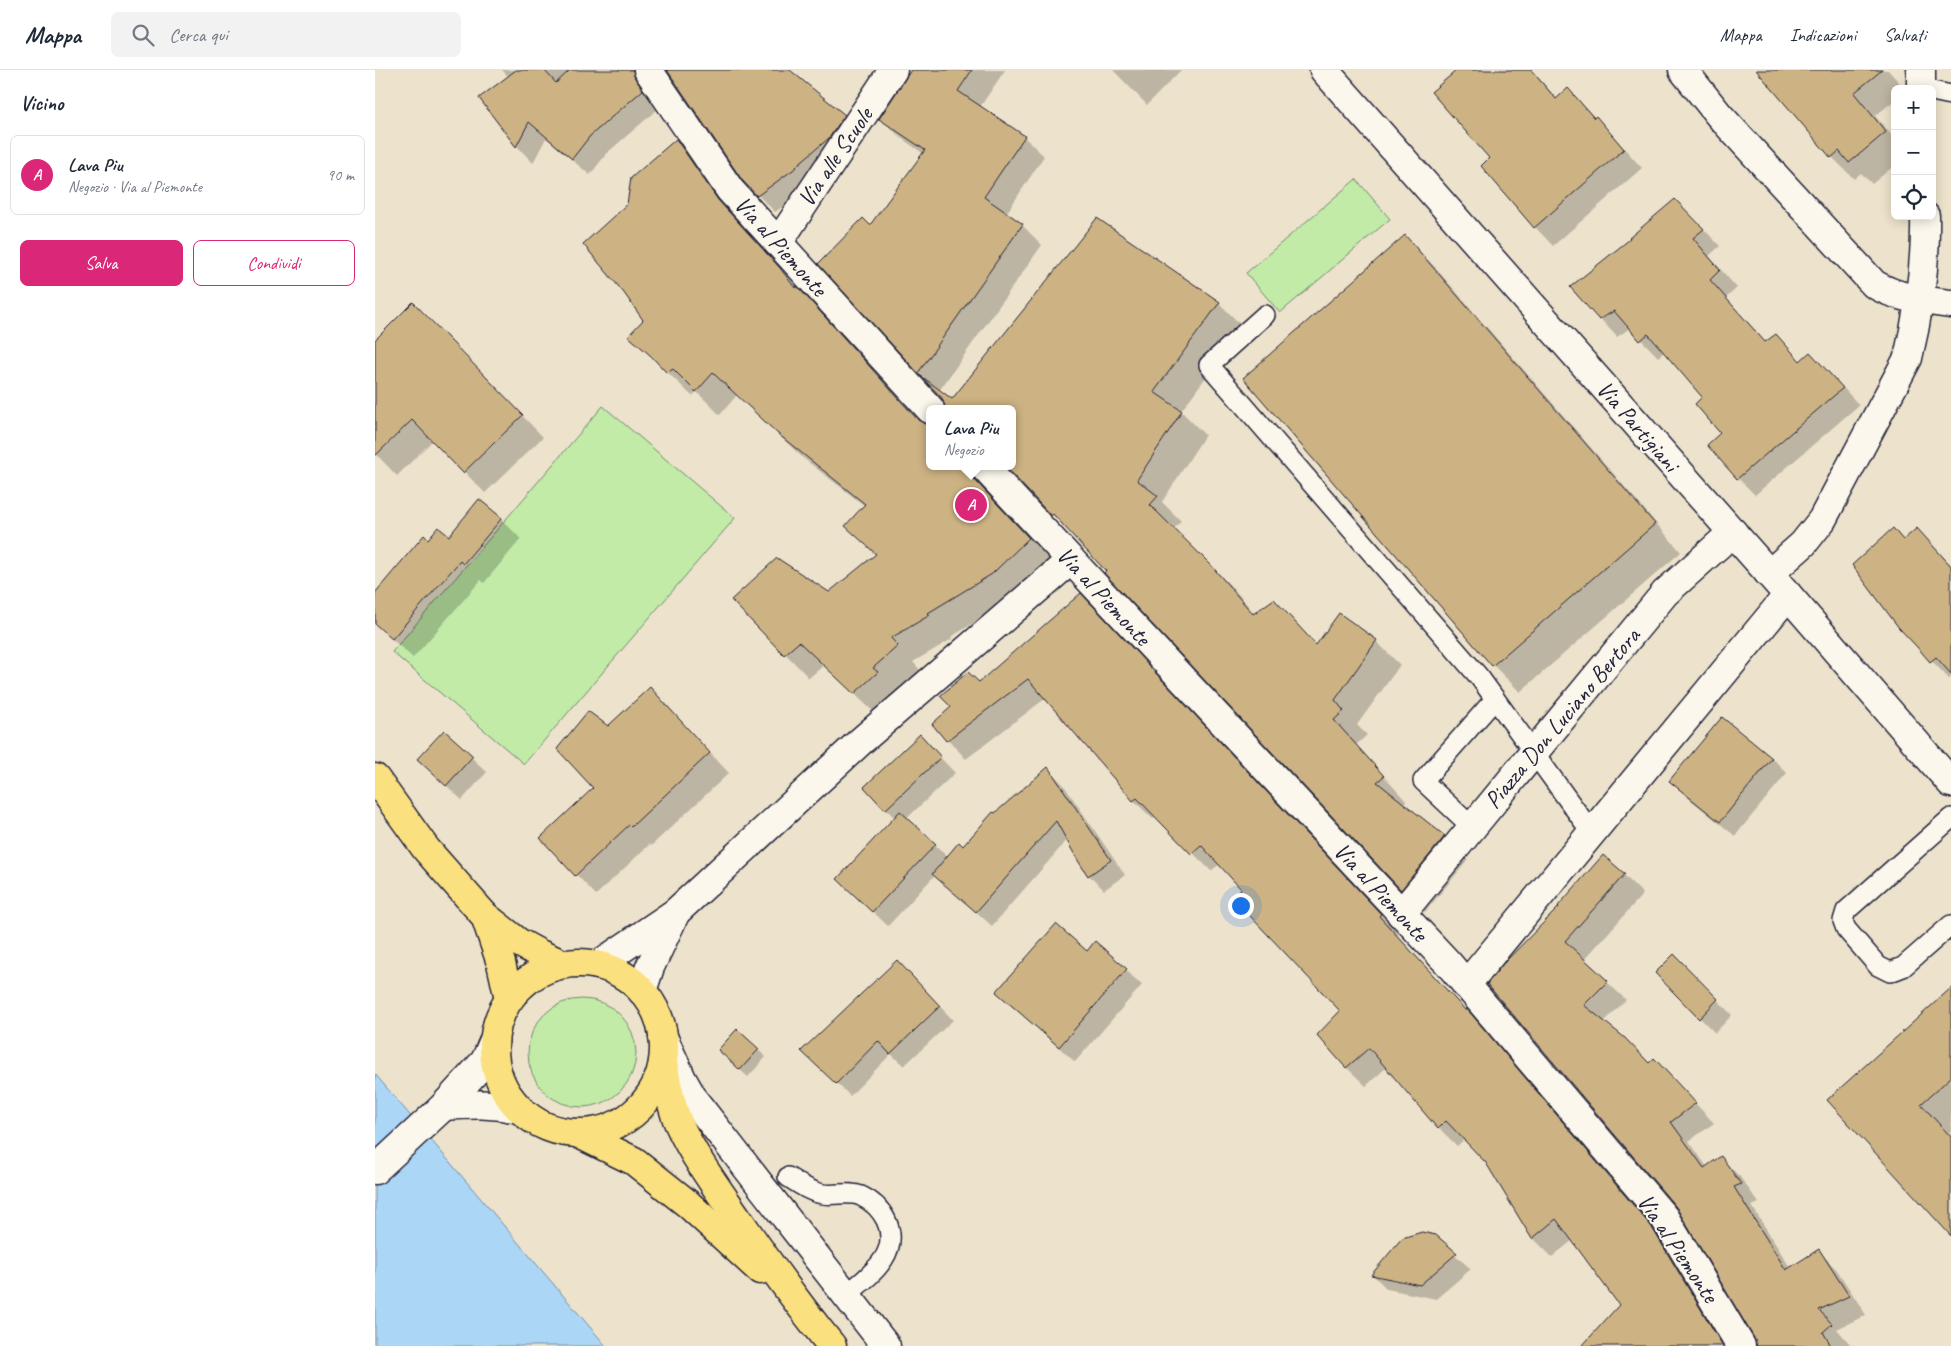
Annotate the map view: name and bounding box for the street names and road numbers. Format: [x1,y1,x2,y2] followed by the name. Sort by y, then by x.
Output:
[791,100,880,212] street label: Via alle Scuole
[728,190,835,304] street label: Via al Piemonte
[1590,374,1687,480] street label: Via Partigiani
[1050,540,1159,653] street label: Via al Piemonte
[1478,620,1647,814] street label: Piazza Don Luciano Bertora
[1327,836,1436,949] street label: Via al Piemonte
[1631,1188,1727,1310] street label: Via al Piemonte

